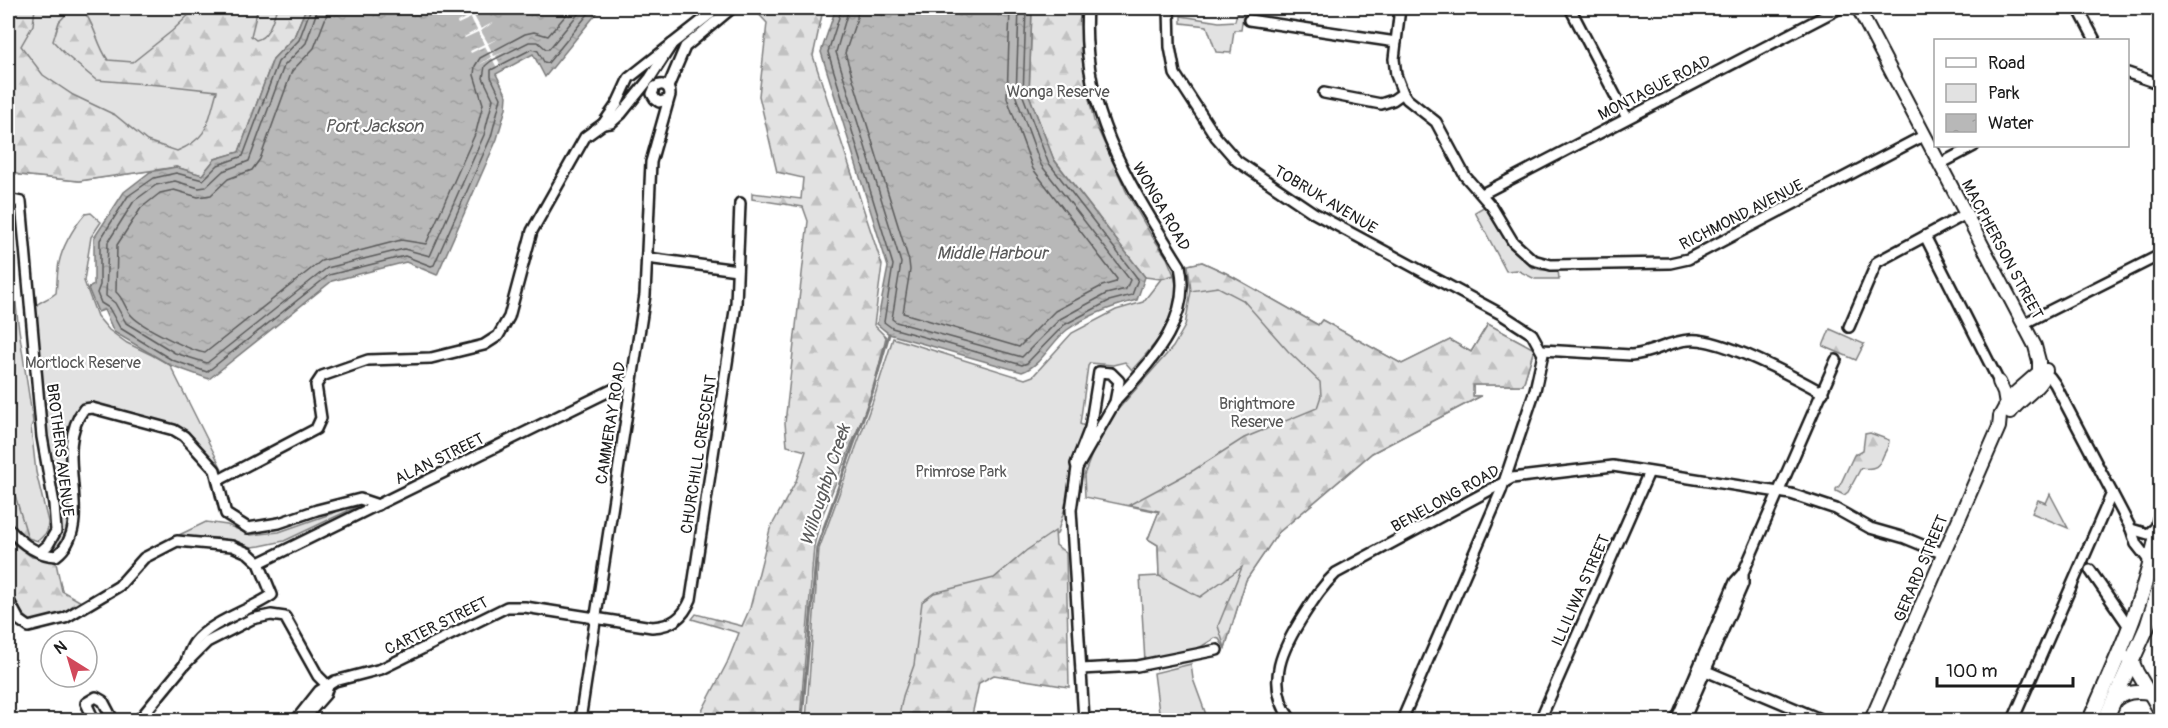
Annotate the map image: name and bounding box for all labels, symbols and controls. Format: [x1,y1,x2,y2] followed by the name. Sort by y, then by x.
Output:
[1934,39,2129,147] legend
[1595,51,1714,125] street label: MONTAGUE ROAD
[1988,52,2025,75] text: Road
[1006,82,1110,102] park label: Wonga Reserve
[1988,82,2020,105] text: Park
[1988,112,2034,135] text: Water
[325,115,424,138] water label: Port Jackson
[1128,159,1195,254] street label: WONGA ROAD
[1270,161,1381,239] street label: TOBRUK AVENUE
[1676,175,1807,255] street label: RICHMOND AVENUE
[1957,176,2047,323] street label: MACPHERSON STREET
[936,242,1050,265] water label: Middle Harbour
[25,353,141,373] park label: Mortlock Reserve
[591,360,631,486] street label: CAMMERAY ROAD
[677,373,721,535] street label: CHURCHILL CRESCENT
[42,382,78,518] street label: BROTHERS AVENUE
[1219,394,1295,432] park label: Brightmore Reserve
[795,420,856,549] water label: Willoughby Creek
[391,429,488,489] street label: ALAN STREET
[1388,461,1503,537] street label: BENELONG ROAD
[915,462,1007,482] park label: Primrose Park
[1889,512,1953,625] street label: GERARD STREET
[1547,531,1615,649] street label: ILLILIWA STREET
[382,592,491,660] street label: CARTER STREET
[39,629,99,689] north arrow
[50,636,71,659] text: N
[1937,650,2074,688] scale bar
[1946,660,1998,683] text: 100 m

